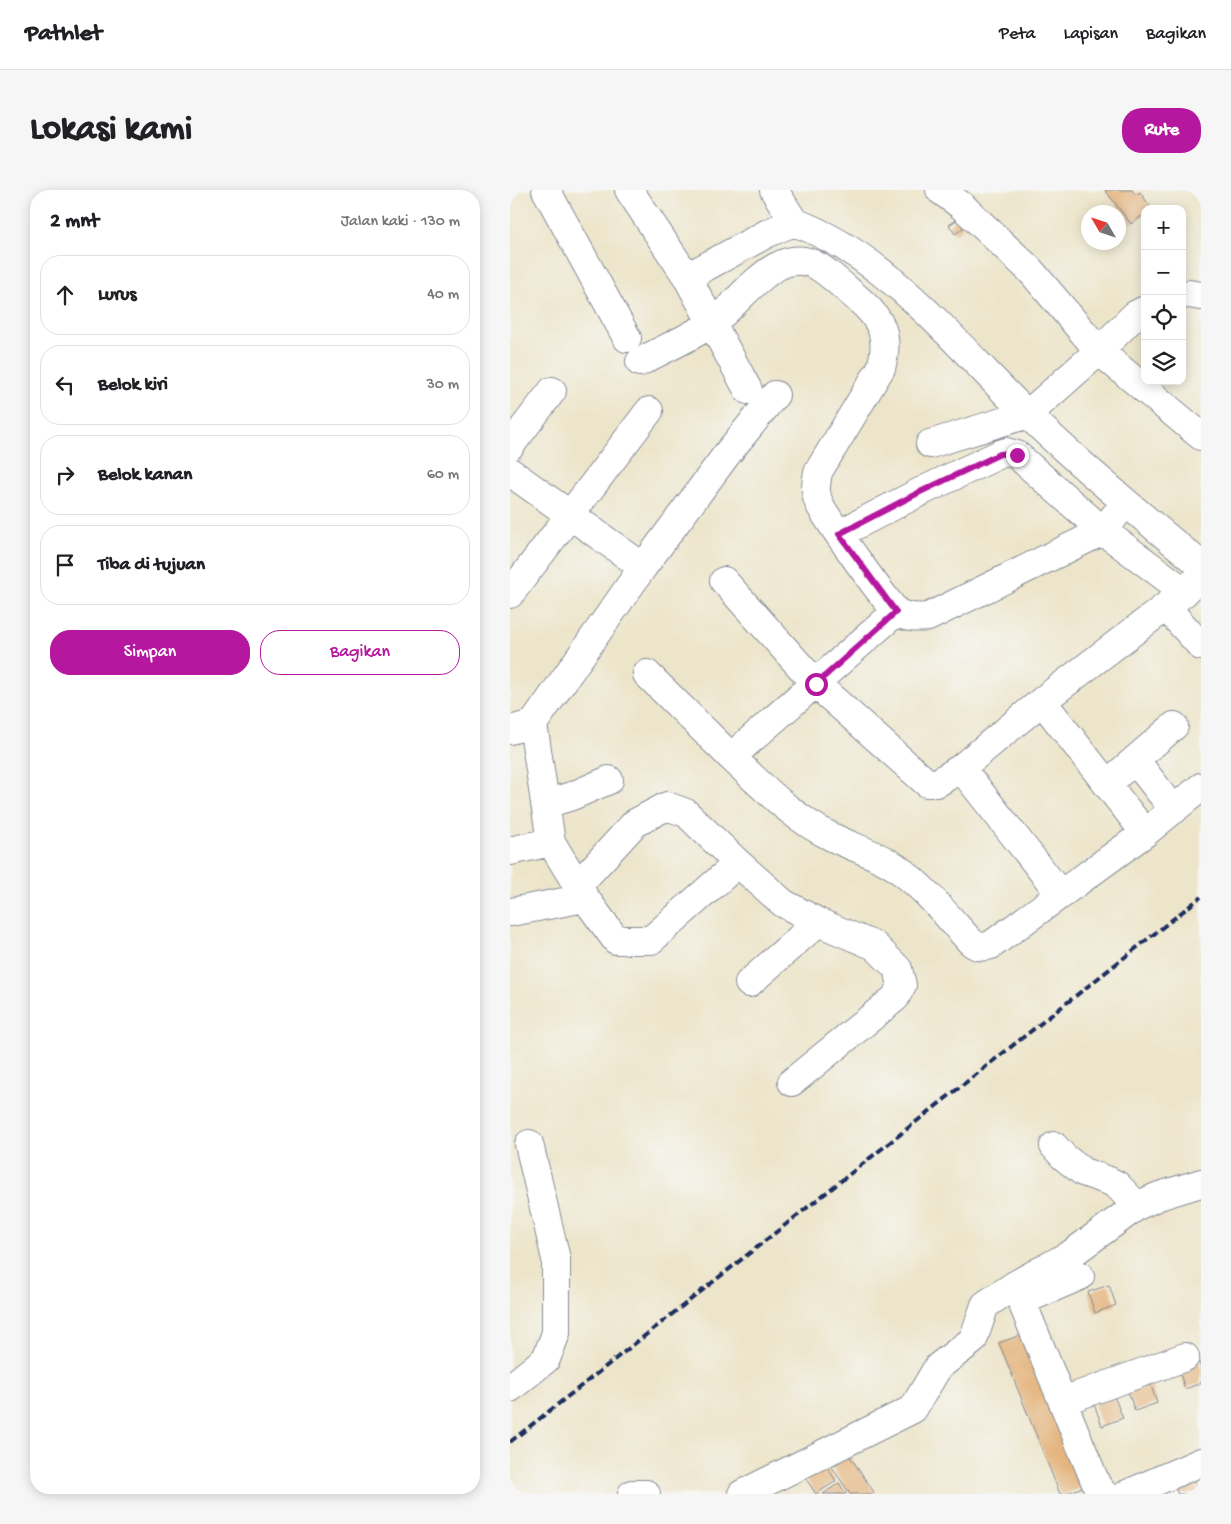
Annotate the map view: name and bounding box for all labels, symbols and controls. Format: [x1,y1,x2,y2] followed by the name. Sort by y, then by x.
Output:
[25,20,102,49] text: Pathlet
[999,24,1036,45] text: Peta
[1064,24,1118,45] text: Lapisan
[1146,24,1206,45] text: Bagikan
[1122,108,1201,153] button: Rute
[30,110,192,151] text: Lokasi kami
[1081,205,1126,250] north arrow
[1141,205,1186,385] map controls
[1141,205,1186,250] button: +
[50,210,99,235] text: 2 mnt
[341,213,460,232] text: Jalan kaki · 130 m
[1141,250,1186,295] button: −
[51,281,79,309] icon: ahead
[98,284,137,307] text: Lurus
[427,286,459,305] text: 40 m
[1141,295,1186,340] button: locate
[1141,340,1186,385] button: layers
[51,371,79,399] icon: left
[98,374,168,397] text: Belok kiri
[426,376,459,395] text: 30 m
[1006,444,1029,467] route end
[51,461,79,489] icon: right
[98,464,192,487] text: Belok kanan
[427,466,459,485] text: 60 m
[51,551,79,579] icon: arrive
[98,554,205,577] text: Tiba di tujuan
[50,630,250,675] button: Simpan
[260,630,460,675] button: Bagikan
[805,673,828,696] route start

